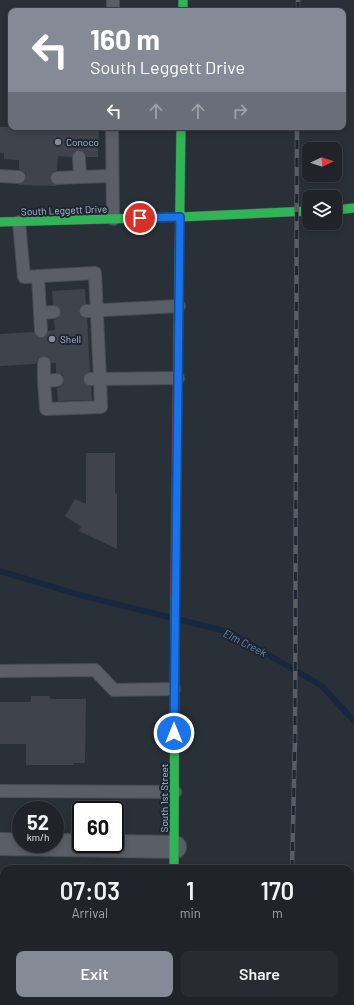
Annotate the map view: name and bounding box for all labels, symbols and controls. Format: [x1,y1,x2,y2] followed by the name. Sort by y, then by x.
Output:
[90,22,160,56] text: 160 m
[24,24,76,76] icon: left
[90,56,245,78] text: South Leggett Drive
[103,100,125,122] icon: left
[145,100,167,122] icon: ahead
[187,100,209,122] icon: ahead
[229,100,251,122] icon: right
[66,136,99,148] place label: Conoco
[53,137,63,147] marker: Conoco
[302,142,342,182] north arrow
[302,142,342,230] map controls
[302,190,342,230] button: layers
[123,201,157,235] pin
[21,202,107,218] street label: South Leggett Drive
[129,207,151,229] icon: arrive
[60,333,81,345] place label: Shell
[47,334,57,344] marker: Shell
[221,626,270,659] water label: Elm Creek
[153,712,195,754] position arrow
[158,763,170,832] street label: South 1st Street
[72,801,124,853] speed limit sign: 60
[27,810,49,834] text: 52
[27,831,49,843] text: km/h
[60,876,120,905] text: 07:03
[186,876,194,905] text: 1
[260,876,294,905] text: 170
[72,905,108,921] text: Arrival
[180,905,201,921] text: min
[272,905,283,921] text: m
[16,951,173,997] button: Exit
[181,951,338,997] button: Share

